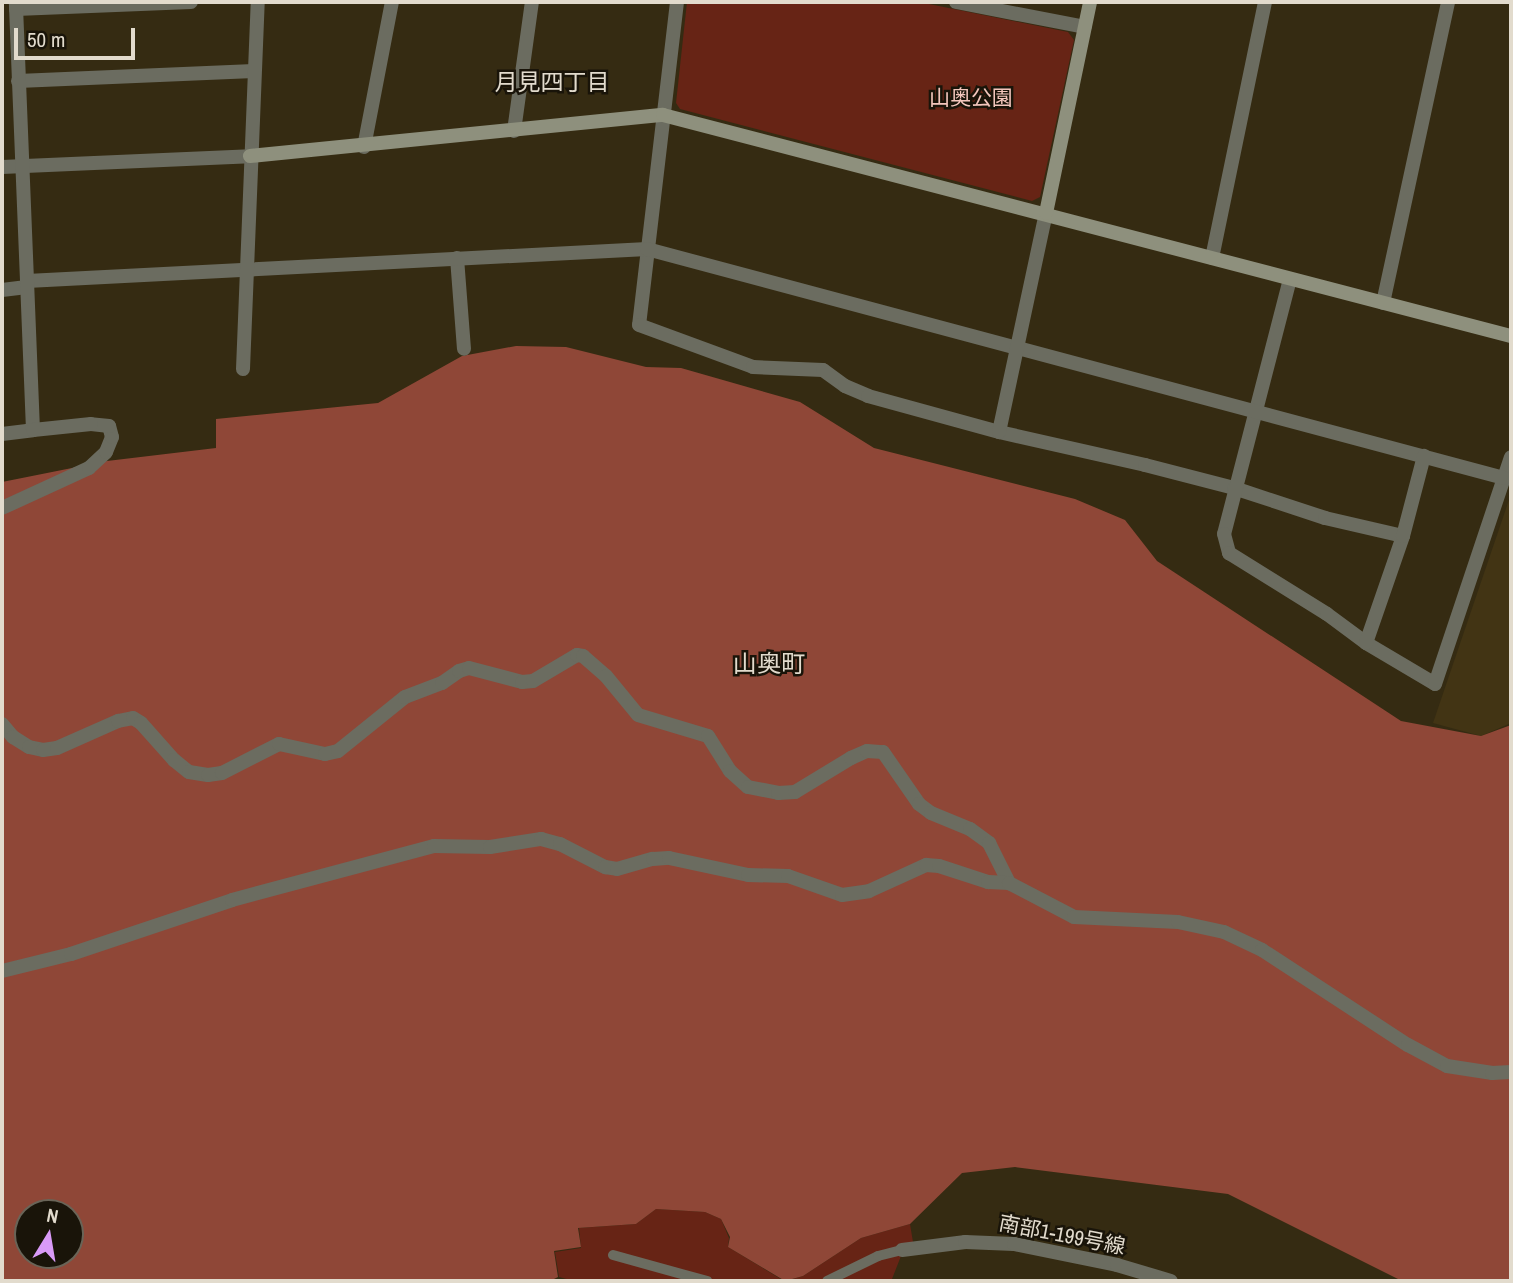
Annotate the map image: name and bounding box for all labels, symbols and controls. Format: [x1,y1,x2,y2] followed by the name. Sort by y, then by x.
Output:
[18,14,138,58] scale bar
[27,25,65,54] text: 50 m
[495,68,609,96] district label: 月見四丁目
[929,85,1013,111] park label: 山奥公園
[733,650,805,678] district label: 山奥町
[14,1199,84,1269] north arrow
[45,1202,61,1229] text: N
[997,1210,1127,1260] street label: 南部1-199号線

